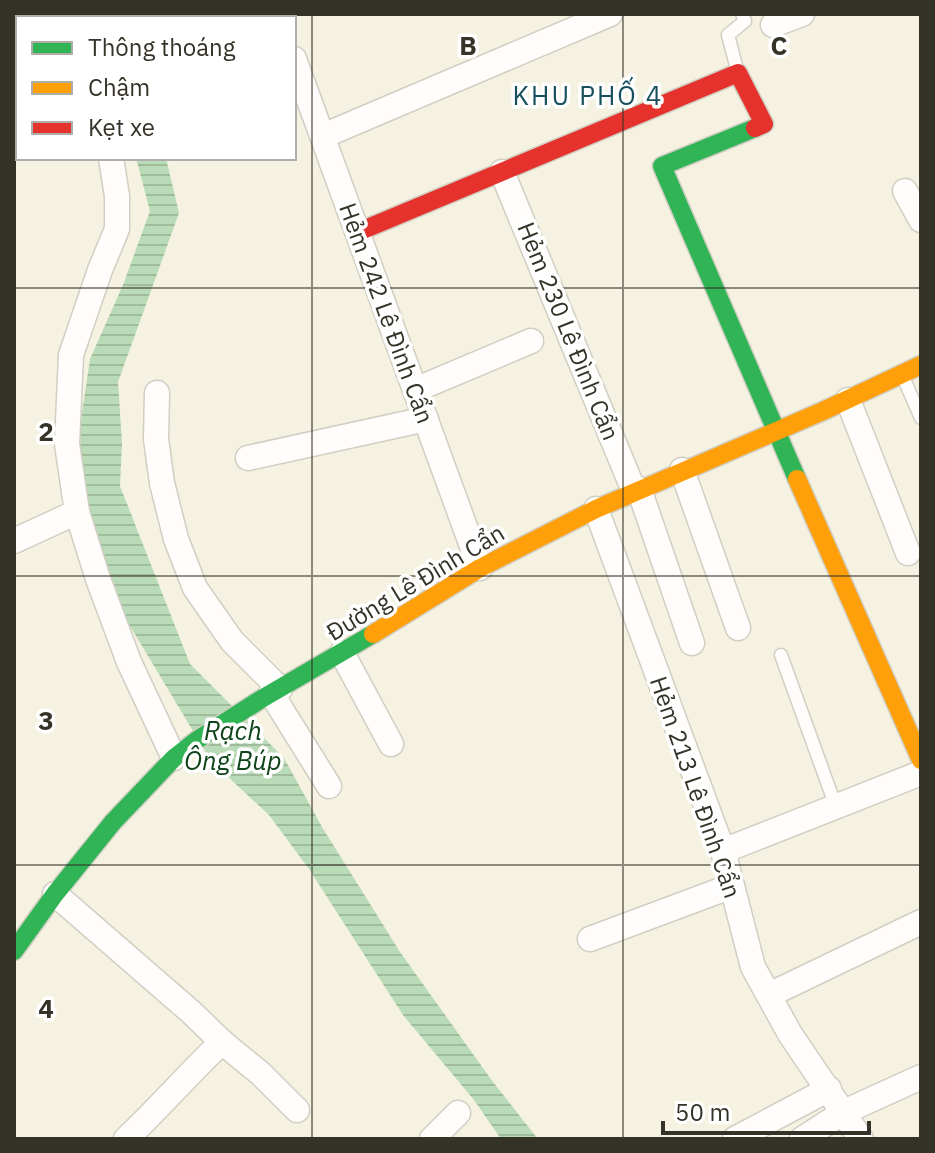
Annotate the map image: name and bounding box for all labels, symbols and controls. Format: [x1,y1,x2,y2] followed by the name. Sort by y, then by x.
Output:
[16,16,296,160] legend
[459,28,477,62] text: B
[771,28,788,62] text: C
[88,31,236,63] text: Thông thoáng
[88,71,150,103] text: Chậm
[513,76,663,112] district label: KHU PHỐ 4
[88,111,155,143] text: Kẹt xe
[332,198,442,428] street label: Hẻm 242 Lê Đình Cẩn
[511,217,627,445] street label: Hẻm 230 Lê Đình Cẩn
[38,414,54,448] text: 2
[320,516,510,648] street label: Đường Lê Đình Cẩn
[643,672,749,902] street label: Hẻm 213 Lê Đình Cẩn
[38,703,54,737] text: 3
[184,713,282,777] water label: Rạch Ông Búp
[38,991,54,1025] text: 4
[663,1085,869,1135] scale bar
[675,1096,730,1128] text: 50 m

